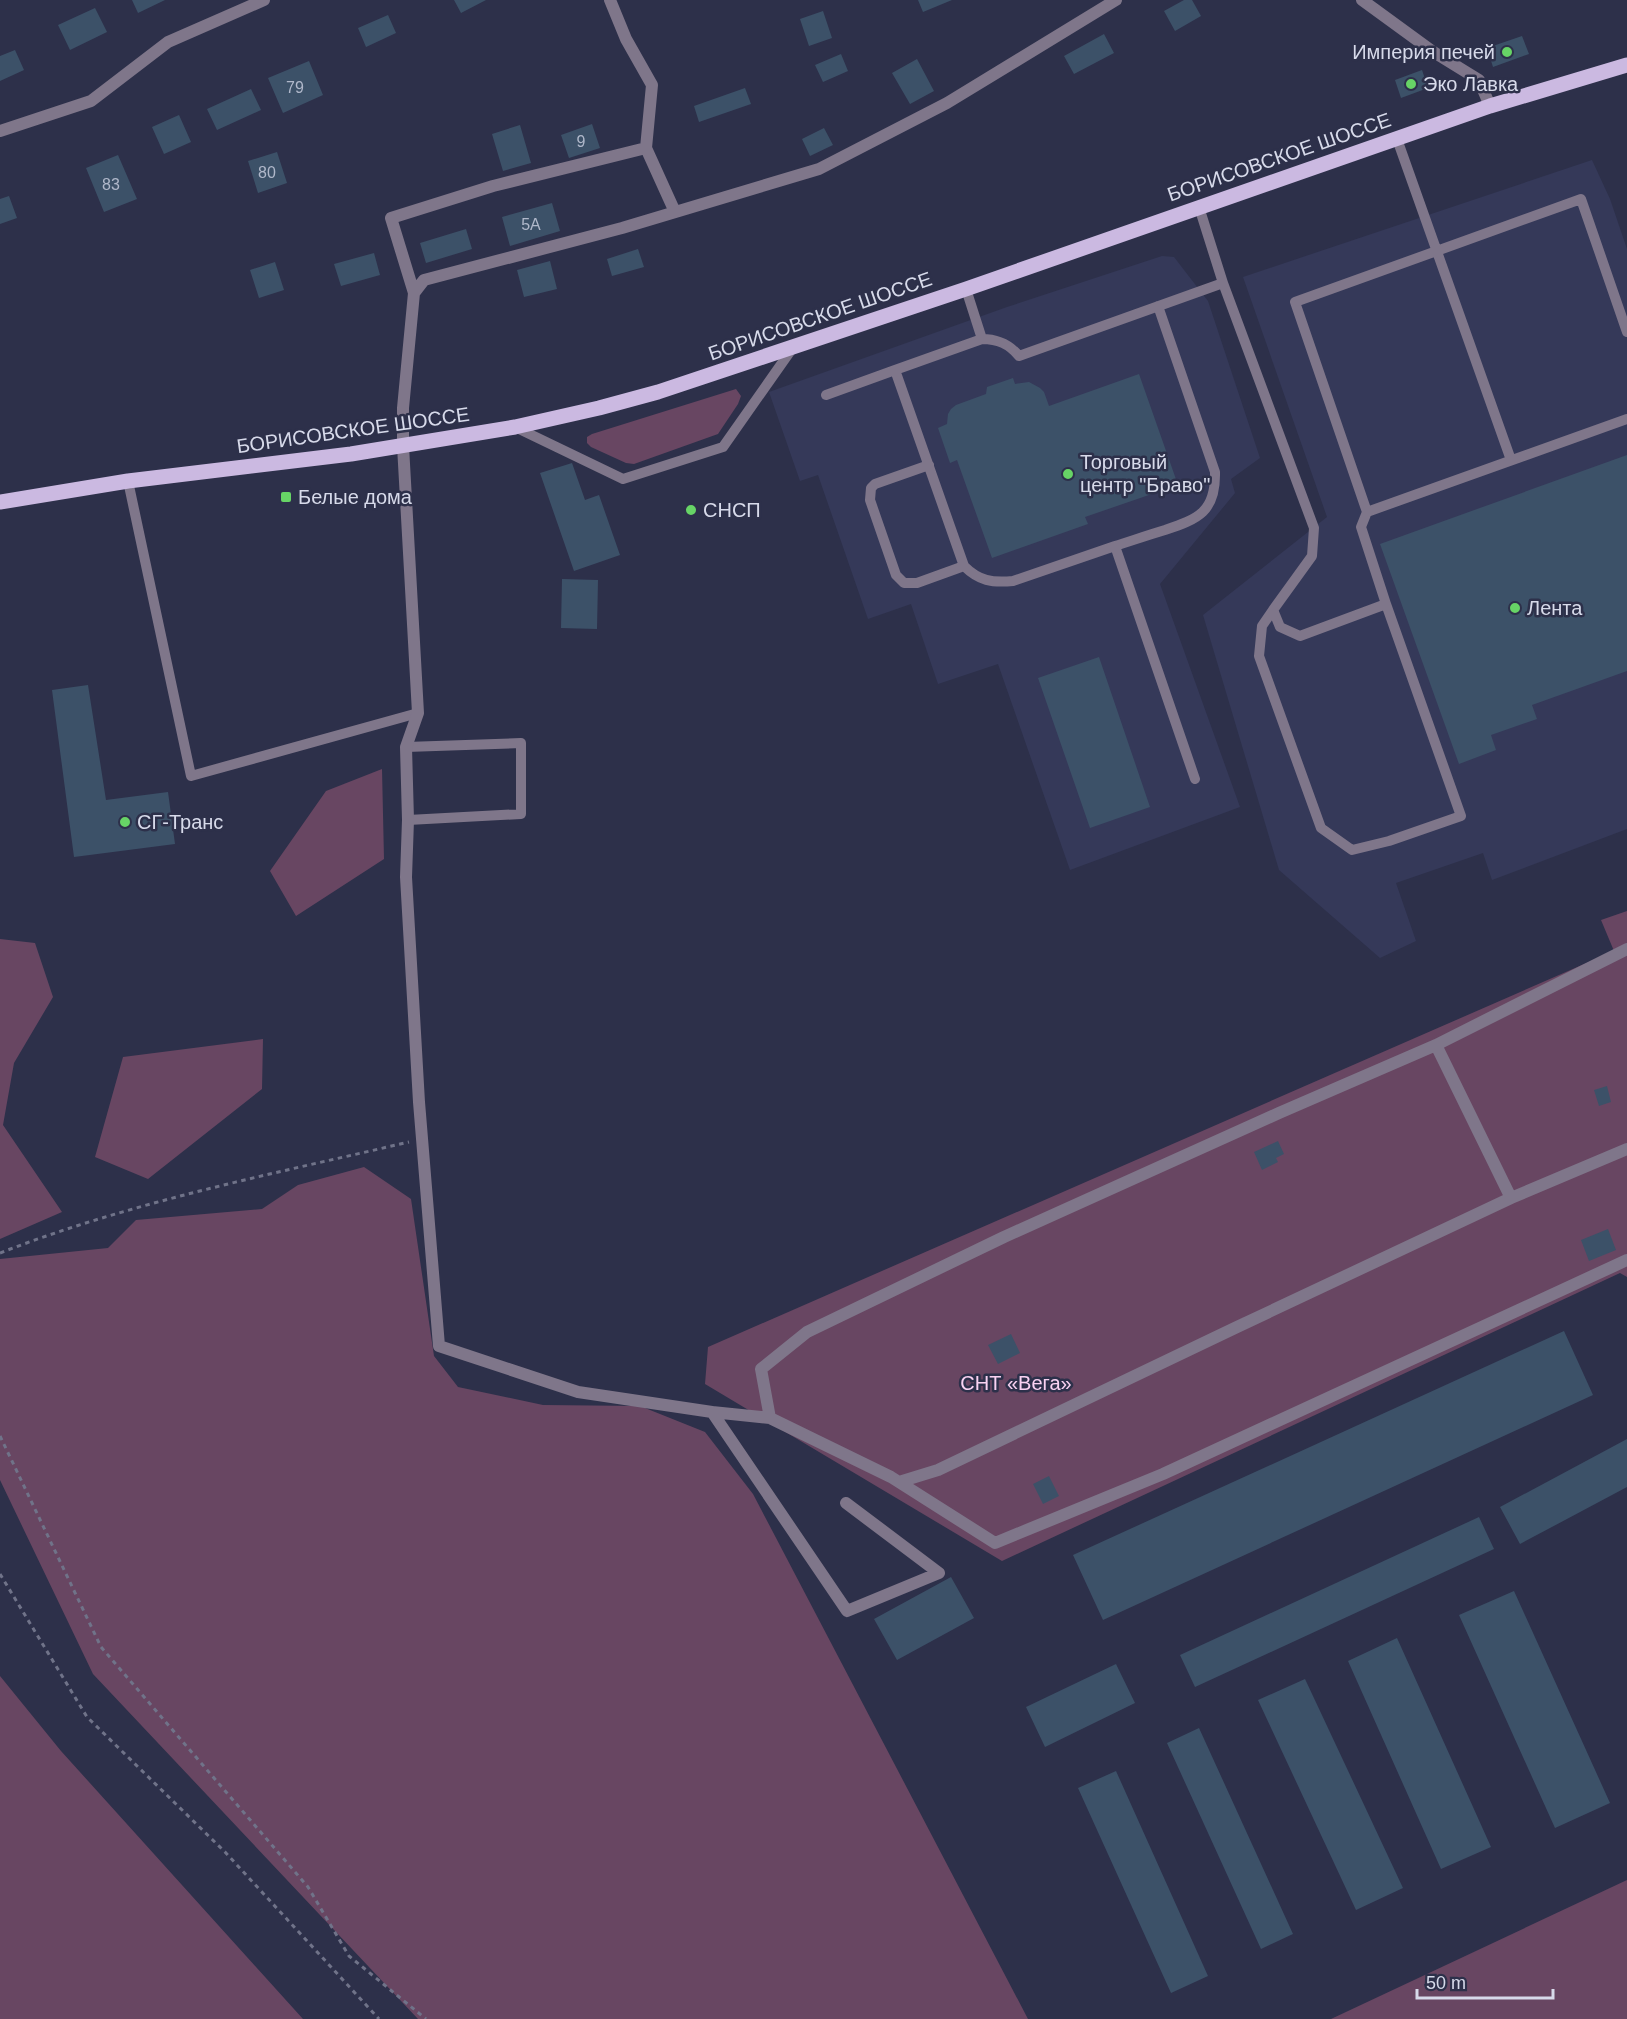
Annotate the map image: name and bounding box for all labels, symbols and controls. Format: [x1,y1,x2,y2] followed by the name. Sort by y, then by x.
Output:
[1352,41,1495,63] place label: Империя печей
[1500,45,1514,59] marker: Империя печей
[1423,73,1519,95] place label: Эко Лавка
[1404,77,1418,91] marker: Эко Лавка
[286,79,304,96] house number: 79
[1164,108,1394,206] street label: БОРИСОВСКОЕ ШОССЕ
[577,133,586,150] house number: 9
[258,164,276,181] house number: 80
[102,176,120,193] house number: 83
[521,216,541,233] house number: 5А
[705,267,935,365] street label: БОРИСОВСКОЕ ШОССЕ
[235,403,471,457] street label: БОРИСОВСКОЕ ШОССЕ
[1080,451,1210,496] place label: Торговый центр "Браво"
[1061,467,1075,481] marker: Торговый центр "Браво"
[298,486,413,508] place label: Белые дома
[279,490,293,504] marker: Белые дома
[703,499,761,521] place label: СНСП
[684,503,698,517] marker: СНСП
[1527,597,1583,619] place label: Лента
[1508,601,1522,615] marker: Лента
[137,811,223,833] place label: СГ-Транс
[118,815,132,829] marker: СГ-Транс
[960,1372,1072,1394] park label: СНТ «Вега»
[1417,1962,1554,2000] scale bar
[1426,1973,1466,1993] text: 50 m

